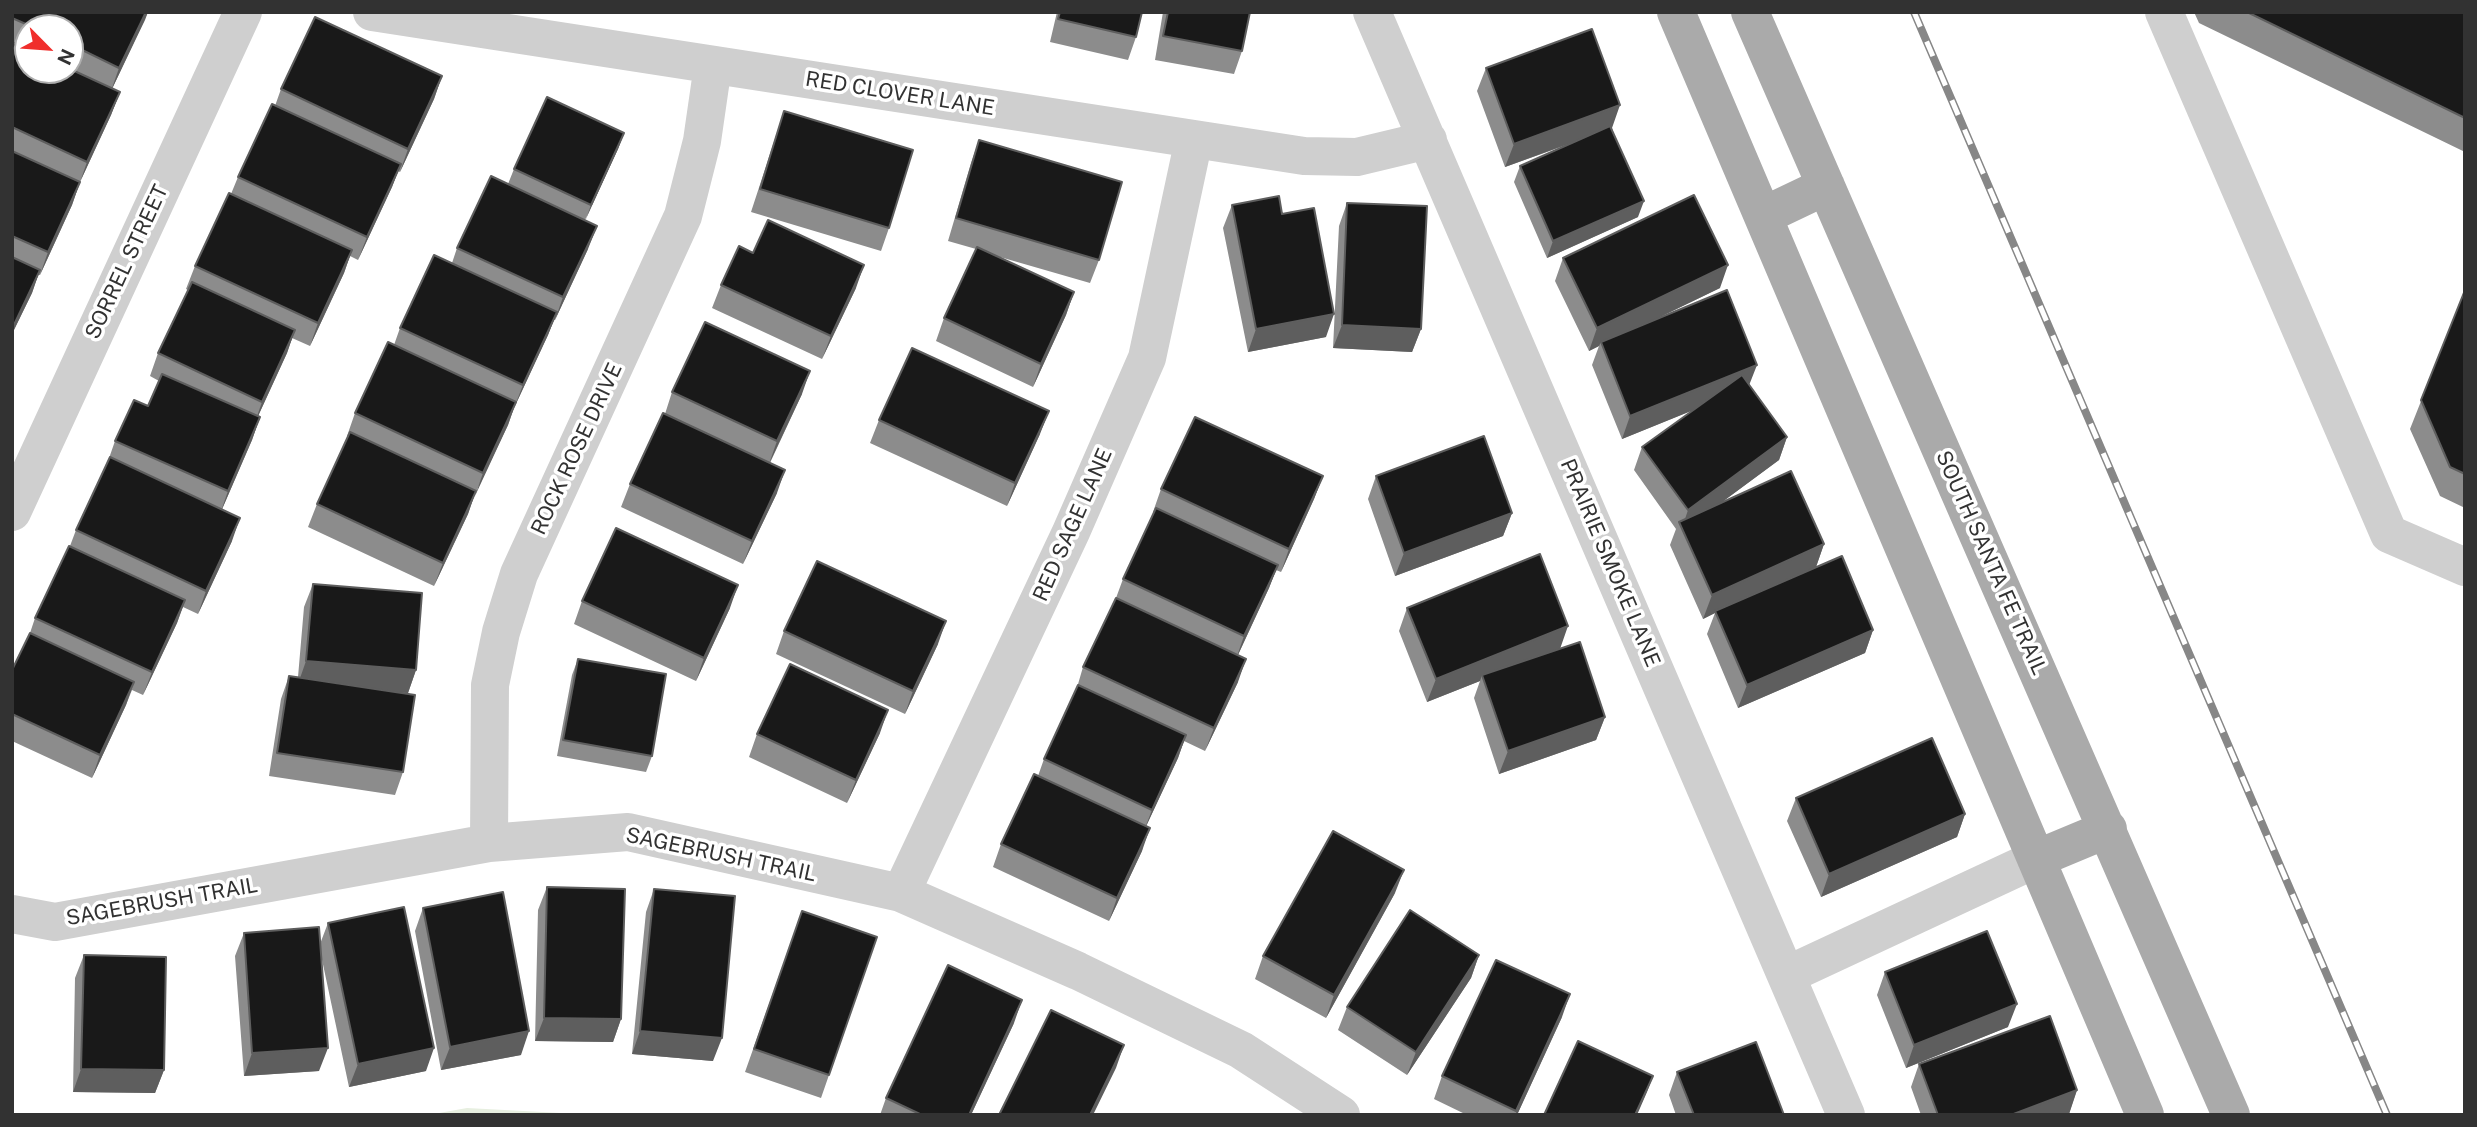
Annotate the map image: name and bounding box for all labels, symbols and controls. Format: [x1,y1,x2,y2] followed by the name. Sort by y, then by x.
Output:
[14,14,84,84] north arrow
[53,46,79,68] text: N
[804,67,996,121] street label: RED CLOVER LANE
[80,181,174,343] street label: SORREL STREET
[526,359,628,539] street label: ROCK ROSE DRIVE
[1028,445,1118,605] street label: RED SAGE LANE
[1930,447,2052,679] street label: SOUTH SANTA FE TRAIL
[1555,455,1665,671] street label: PRAIRIE SMOKE LANE
[623,822,819,888] street label: SAGEBRUSH TRAIL
[64,873,260,931] street label: SAGEBRUSH TRAIL

